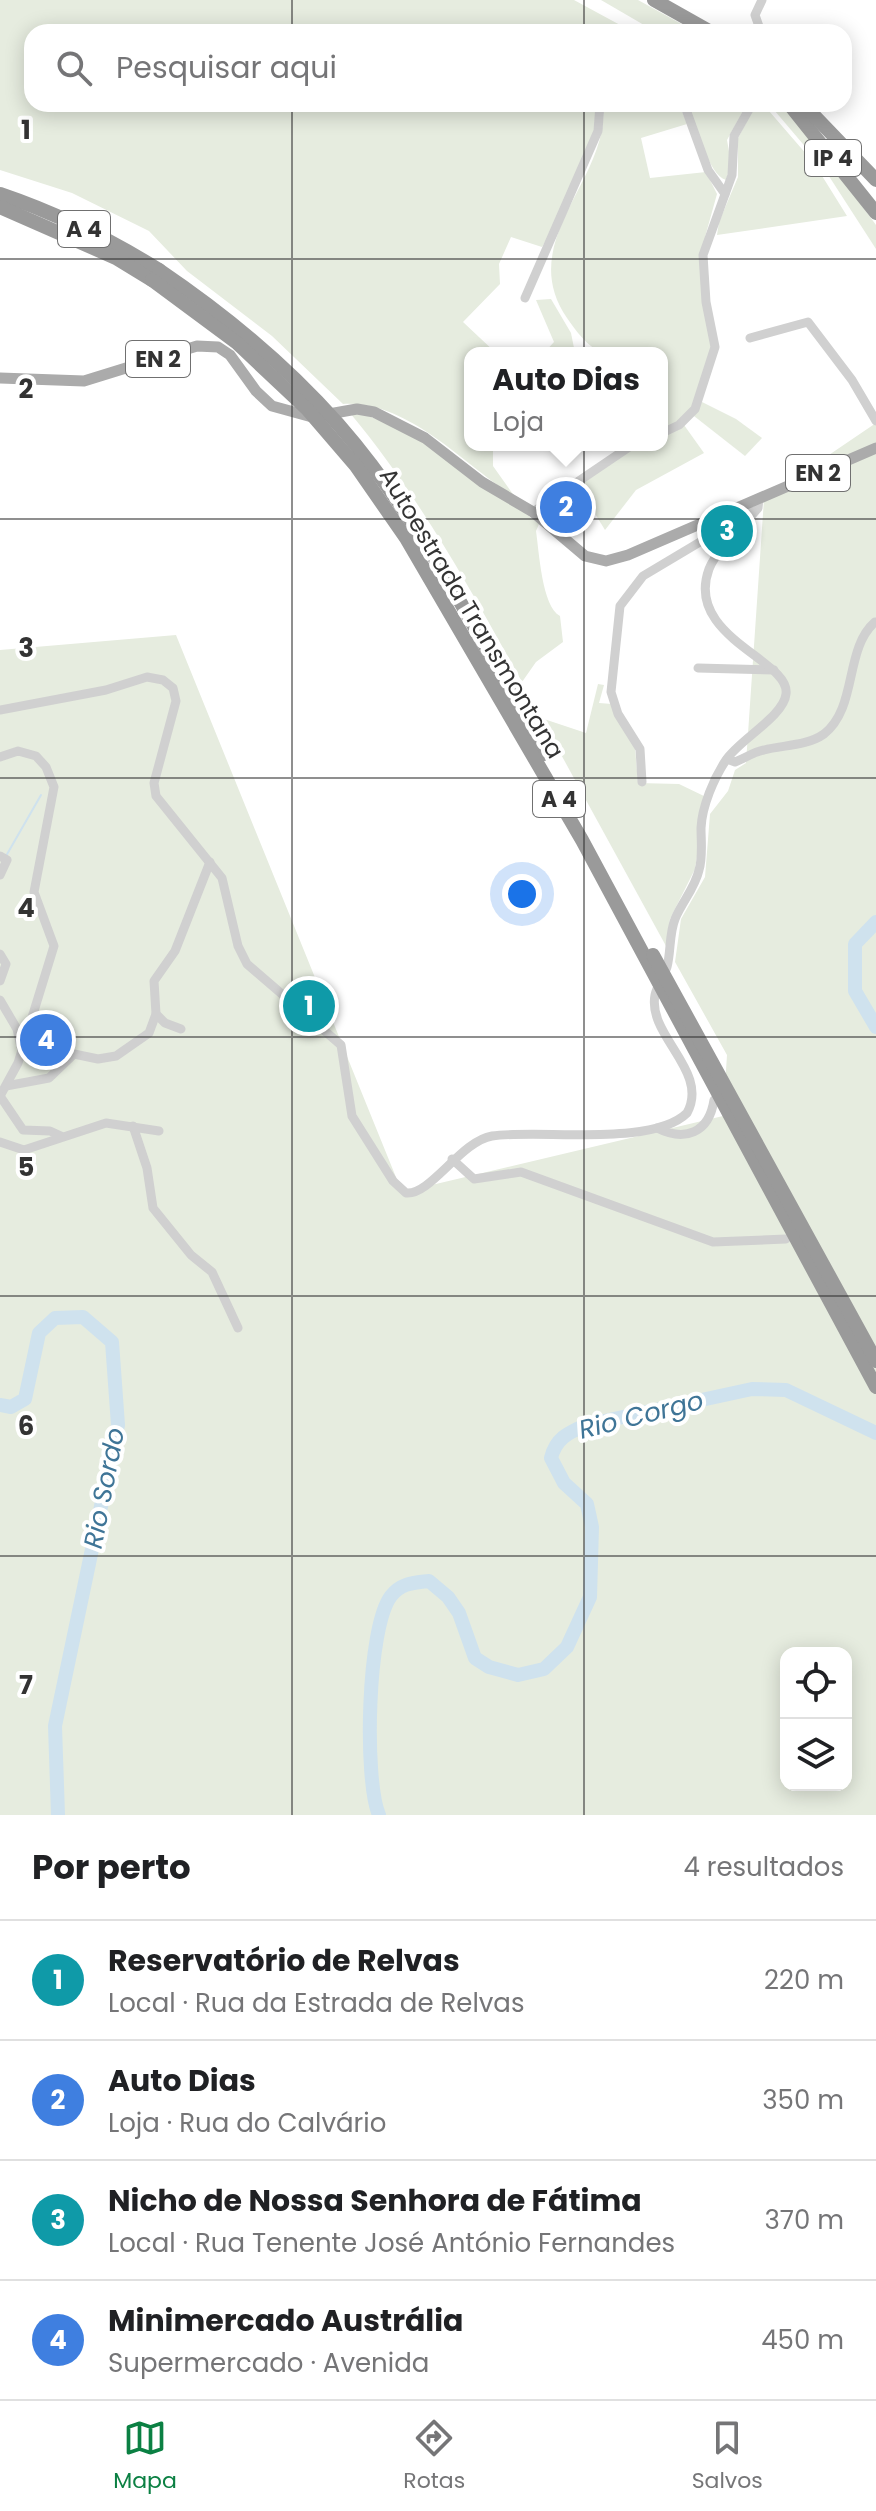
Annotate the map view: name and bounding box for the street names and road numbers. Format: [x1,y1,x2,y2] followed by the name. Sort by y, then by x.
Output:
[805,140,861,176] road number: IP 4
[58,211,110,247] road number: A 4
[126,341,190,377] road number: EN 2
[786,455,850,491] road number: EN 2
[372,461,572,765] street label: Autoestrada Transmontana
[533,781,585,817] road number: A 4

